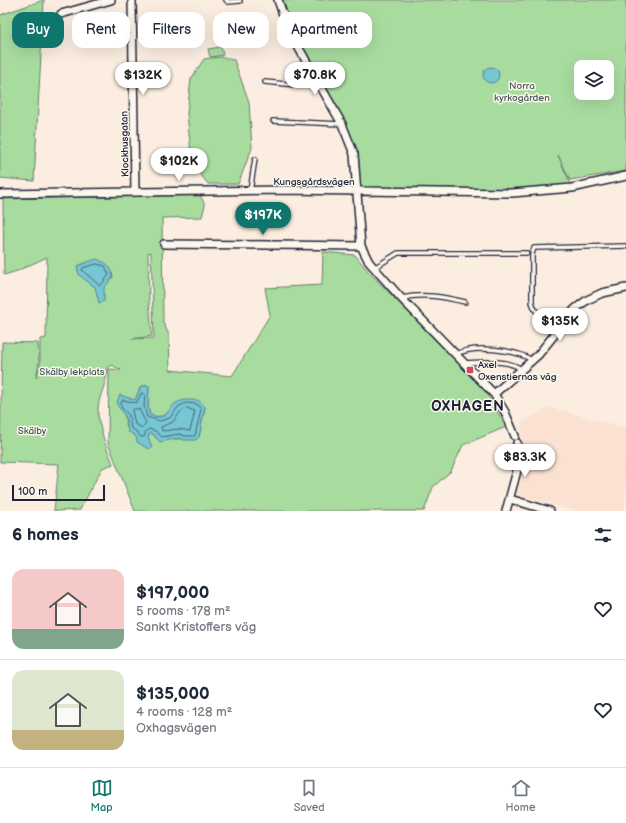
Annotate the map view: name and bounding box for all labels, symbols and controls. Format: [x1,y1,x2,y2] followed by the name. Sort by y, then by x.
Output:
[12,12,64,48] chip: Buy
[72,12,130,48] chip: Rent
[138,12,205,48] chip: Filters
[213,12,269,48] chip: New
[277,12,372,48] chip: Apartment
[574,60,614,100] map controls
[574,60,614,100] button: layers
[115,62,171,96] pin: $132K
[282,62,348,96] pin: $70.8K
[124,67,162,83] text: $132K
[293,67,337,83] text: $70.8K
[494,80,550,104] park label: Norra kyrkogården
[118,111,132,177] street label: Klockhusgatan
[151,148,207,182] pin: $102K
[160,153,198,169] text: $102K
[273,176,355,188] street label: Kungsgårdsvägen
[235,202,291,236] pin: $197K
[244,207,282,223] text: $197K
[532,308,588,342] pin: $135K
[541,313,579,329] text: $135K
[478,359,557,383] place label: Axel Oxenstiernas väg
[465,365,475,375] marker: Axel Oxenstiernas väg
[39,366,105,378] park label: Skälby lekplats
[431,398,505,415] district label: OXHAGEN
[18,425,47,437] park label: Skälby
[492,444,558,478] pin: $83.3K
[503,449,547,465] text: $83.3K
[12,483,105,502] scale bar
[18,485,47,498] text: 100 m
[592,524,614,546] icon: filters
[12,525,79,545] text: 6 homes
[136,583,209,603] text: $197,000
[44,585,92,633] icon: home
[592,598,614,620] icon: heart
[136,603,231,619] text: 5 rooms · 178 m²
[136,619,256,635] text: Sankt Kristoffers väg
[136,684,210,704] text: $135,000
[44,686,92,734] icon: home
[592,699,614,721] icon: heart
[136,704,232,720] text: 4 rooms · 128 m²
[136,720,217,736] text: Oxhagsvägen
[91,777,113,814] tab: Map
[294,777,325,814] tab: Saved
[506,777,535,814] tab: Home

